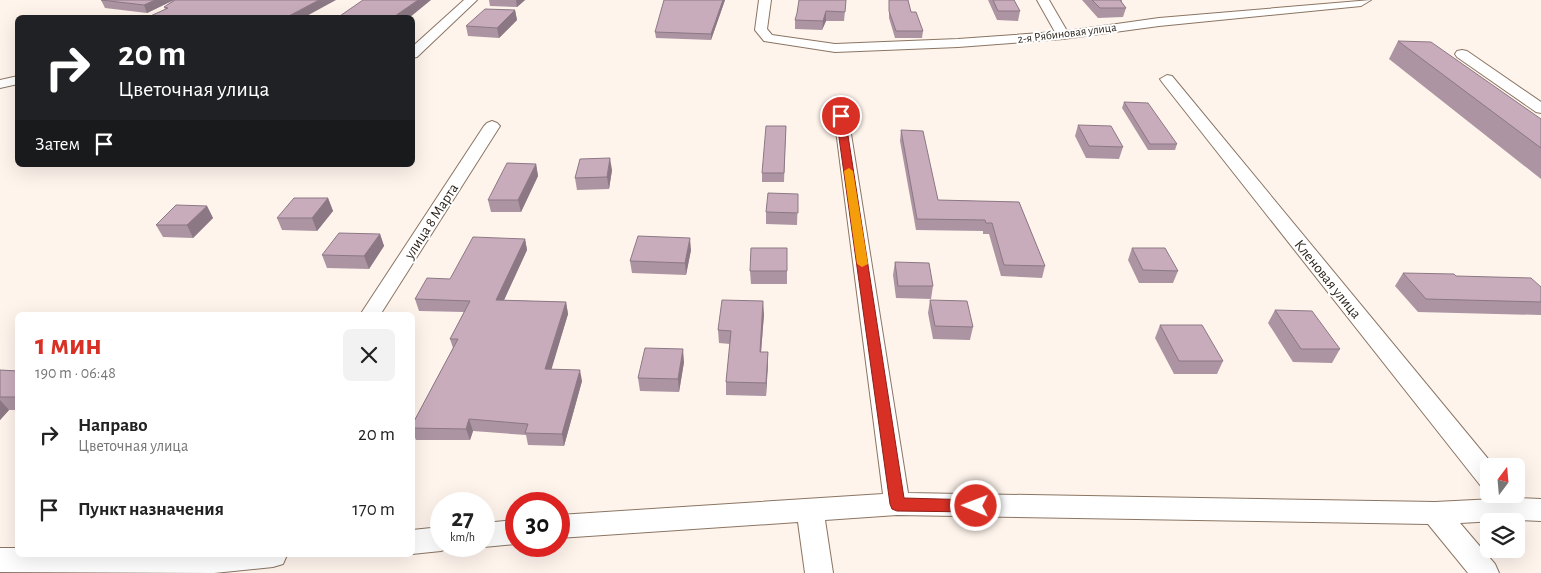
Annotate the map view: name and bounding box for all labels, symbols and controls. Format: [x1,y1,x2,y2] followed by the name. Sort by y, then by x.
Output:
[1017,21,1118,46] street label: 2-я Рябиновая улица
[35,35,100,100] icon: right
[118,37,186,72] text: 20 m
[118,78,270,100] text: Цветочная улица
[820,95,862,137] pin
[827,102,855,130] icon: arrive
[90,130,118,158] icon: arrive
[35,135,80,154] text: Затем
[401,181,461,262] street label: улица 8 Марта
[1291,237,1364,322] street label: Кленовая улица
[343,329,395,381] button: close
[35,330,102,360] text: 1 мин
[35,365,116,381] text: 190 m · 06:48
[78,416,148,435] text: Направо
[35,421,63,449] icon: right
[358,425,395,444] text: 20 m
[78,438,188,454] text: Цветочная улица
[1480,458,1525,502] north arrow
[1480,458,1525,558] map controls
[949,479,1001,531] position arrow
[505,492,570,557] speed limit sign: 30
[35,496,63,524] icon: arrive
[78,500,224,519] text: Пункт назначения
[352,500,395,519] text: 170 m
[451,506,474,531] text: 27
[1480,513,1525,558] button: layers
[450,531,475,543] text: km/h

